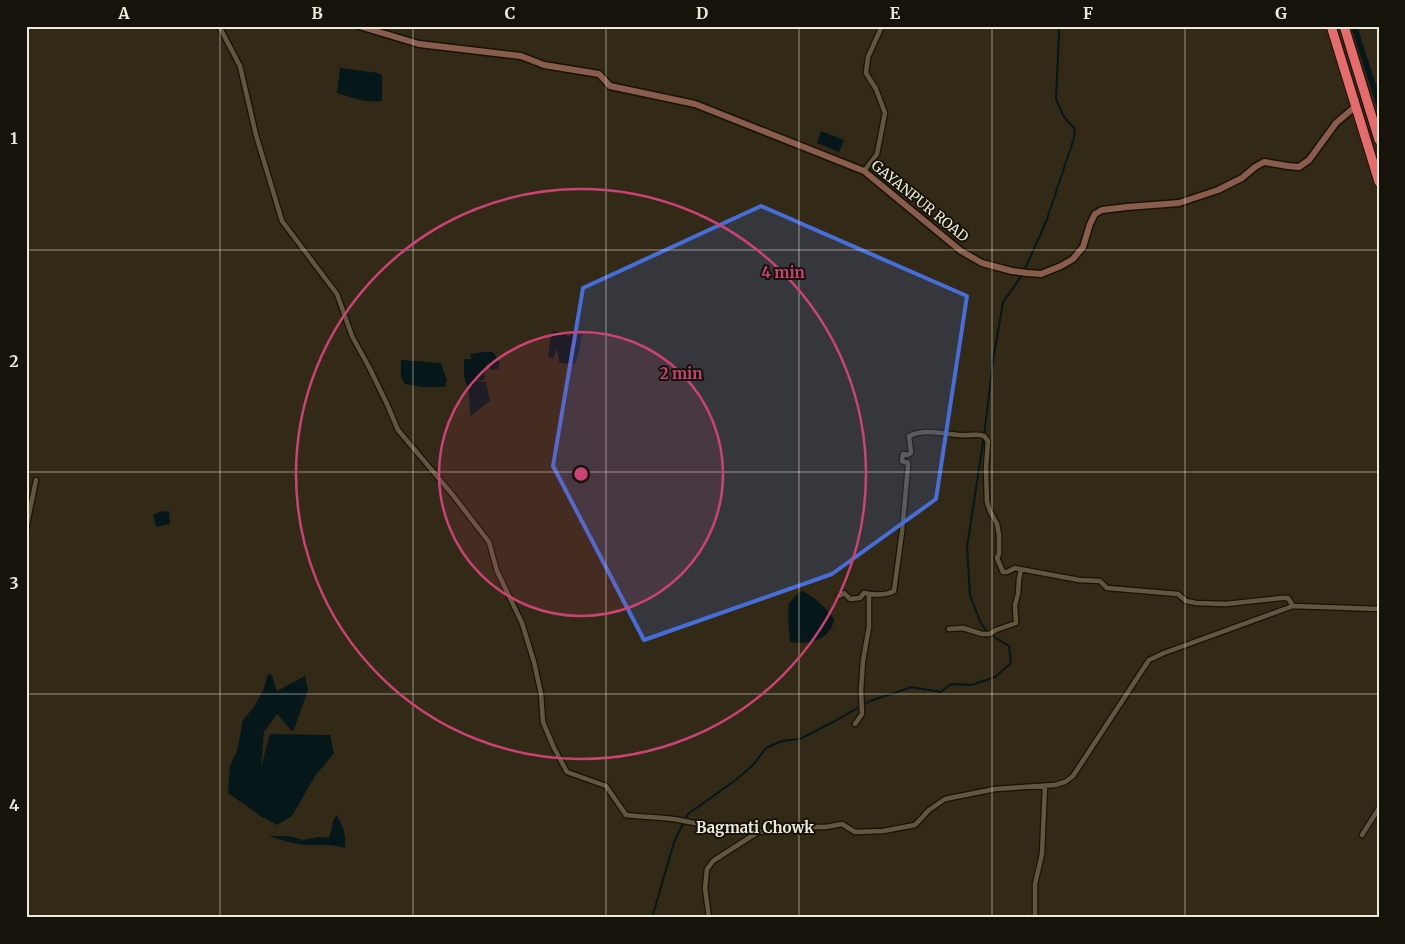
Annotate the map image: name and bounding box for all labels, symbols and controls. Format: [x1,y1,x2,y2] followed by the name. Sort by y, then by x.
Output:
[117,3,130,23] text: A
[311,3,323,23] text: B
[505,3,515,23] text: C
[696,3,708,23] text: D
[890,3,901,23] text: E
[1083,3,1093,23] text: F
[1275,3,1287,23] text: G
[10,128,18,148] text: 1
[868,156,973,246] street label: GAYANPUR ROAD
[761,263,805,282] text: 4 min
[9,351,19,371] text: 2
[660,364,702,383] text: 2 min
[572,465,590,483] centre of rings
[9,573,19,593] text: 3
[9,795,19,815] text: 4
[696,818,814,837] district label: Bagmati Chowk

